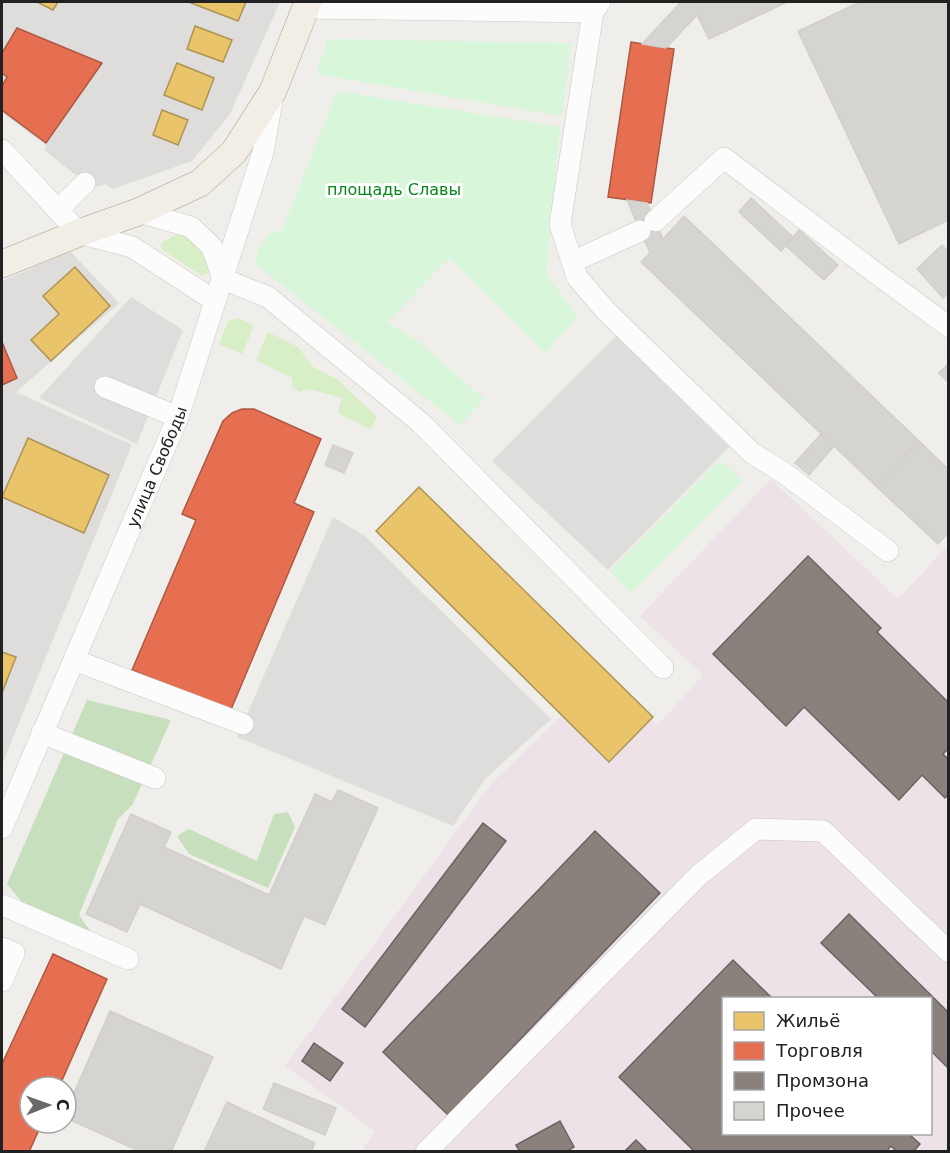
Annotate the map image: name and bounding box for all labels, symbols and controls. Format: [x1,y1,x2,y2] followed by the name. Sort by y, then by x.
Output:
[327,180,461,199] park label: площадь Славы
[122,404,190,530] street label: улица Свободы
[722,997,932,1135] legend
[776,1010,840,1031] text: Жильё
[775,1040,863,1061] text: Торговля
[776,1070,869,1091] text: Промзона
[18,1075,78,1135] north arrow
[53,1099,72,1111] text: С
[776,1100,845,1121] text: Прочее

